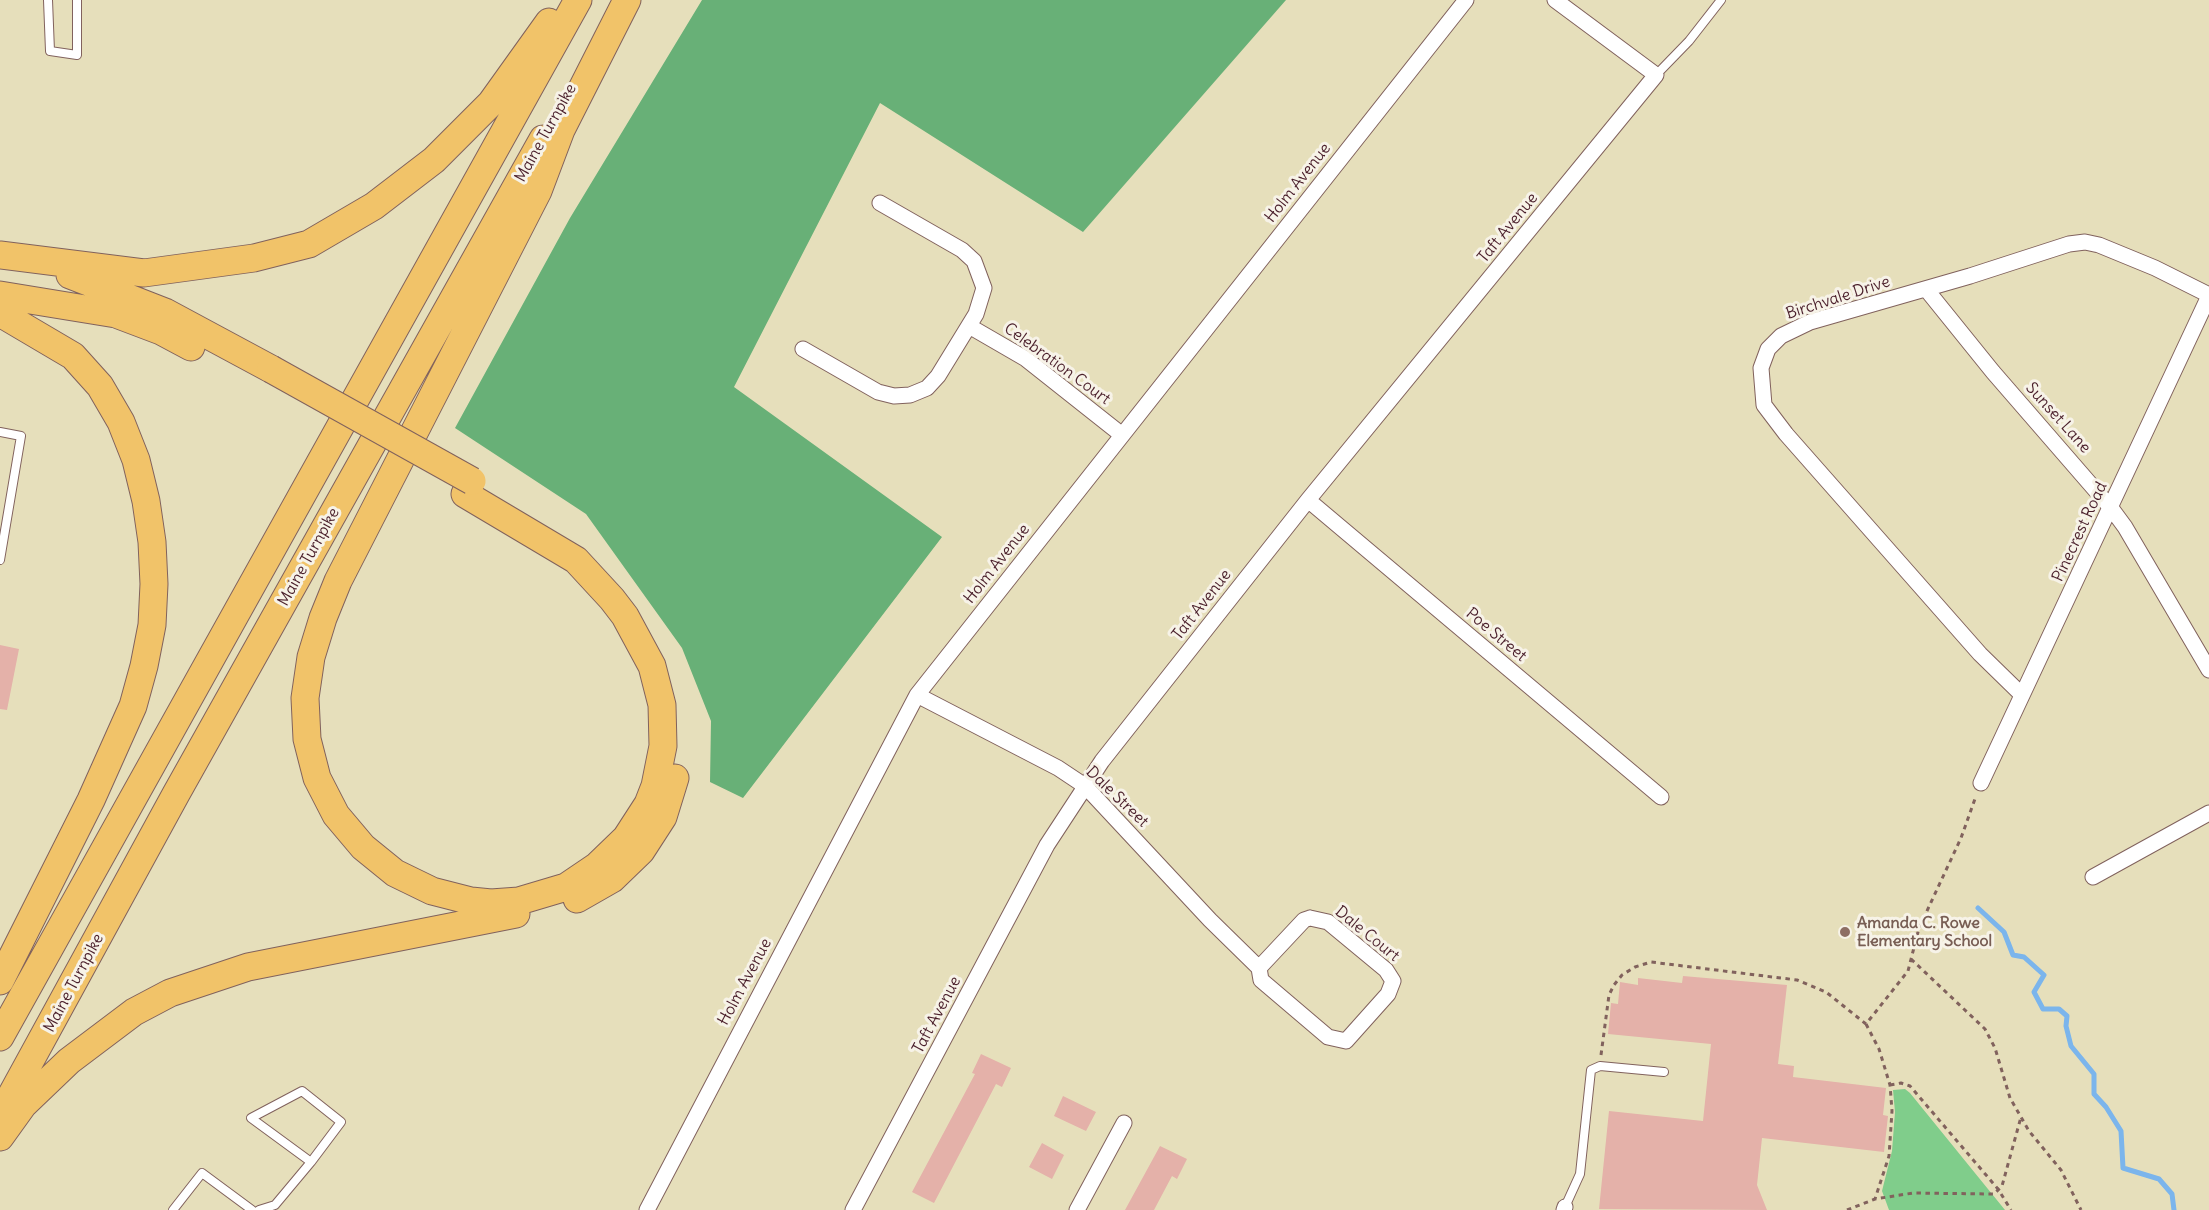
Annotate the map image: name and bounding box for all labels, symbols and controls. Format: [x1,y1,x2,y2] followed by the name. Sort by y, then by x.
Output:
[511,81,581,185] street label: Maine Turnpike
[1261,139,1335,227] street label: Holm Avenue
[1474,189,1542,267] street label: Taft Avenue
[1784,272,1892,324] street label: Birchvale Drive
[1000,319,1114,409] street label: Celebration Court
[2021,379,2095,457] street label: Sunset Lane
[2048,479,2112,585] street label: Pinecrest Road
[274,505,344,609] street label: Maine Turnpike
[960,520,1034,608] street label: Holm Avenue
[1168,566,1236,644] street label: Taft Avenue
[1462,604,1530,666] street label: Poe Street
[1082,763,1152,831] street label: Dale Street
[1331,902,1403,966] street label: Dale Court
[1857,913,1992,951] place label: Amanda C. Rowe Elementary School
[1838,925,1852,939] marker: Amanda C. Rowe Elementary School
[40,930,108,1036] street label: Maine Turnpike
[714,935,776,1029] street label: Holm Avenue
[909,973,965,1057] street label: Taft Avenue

